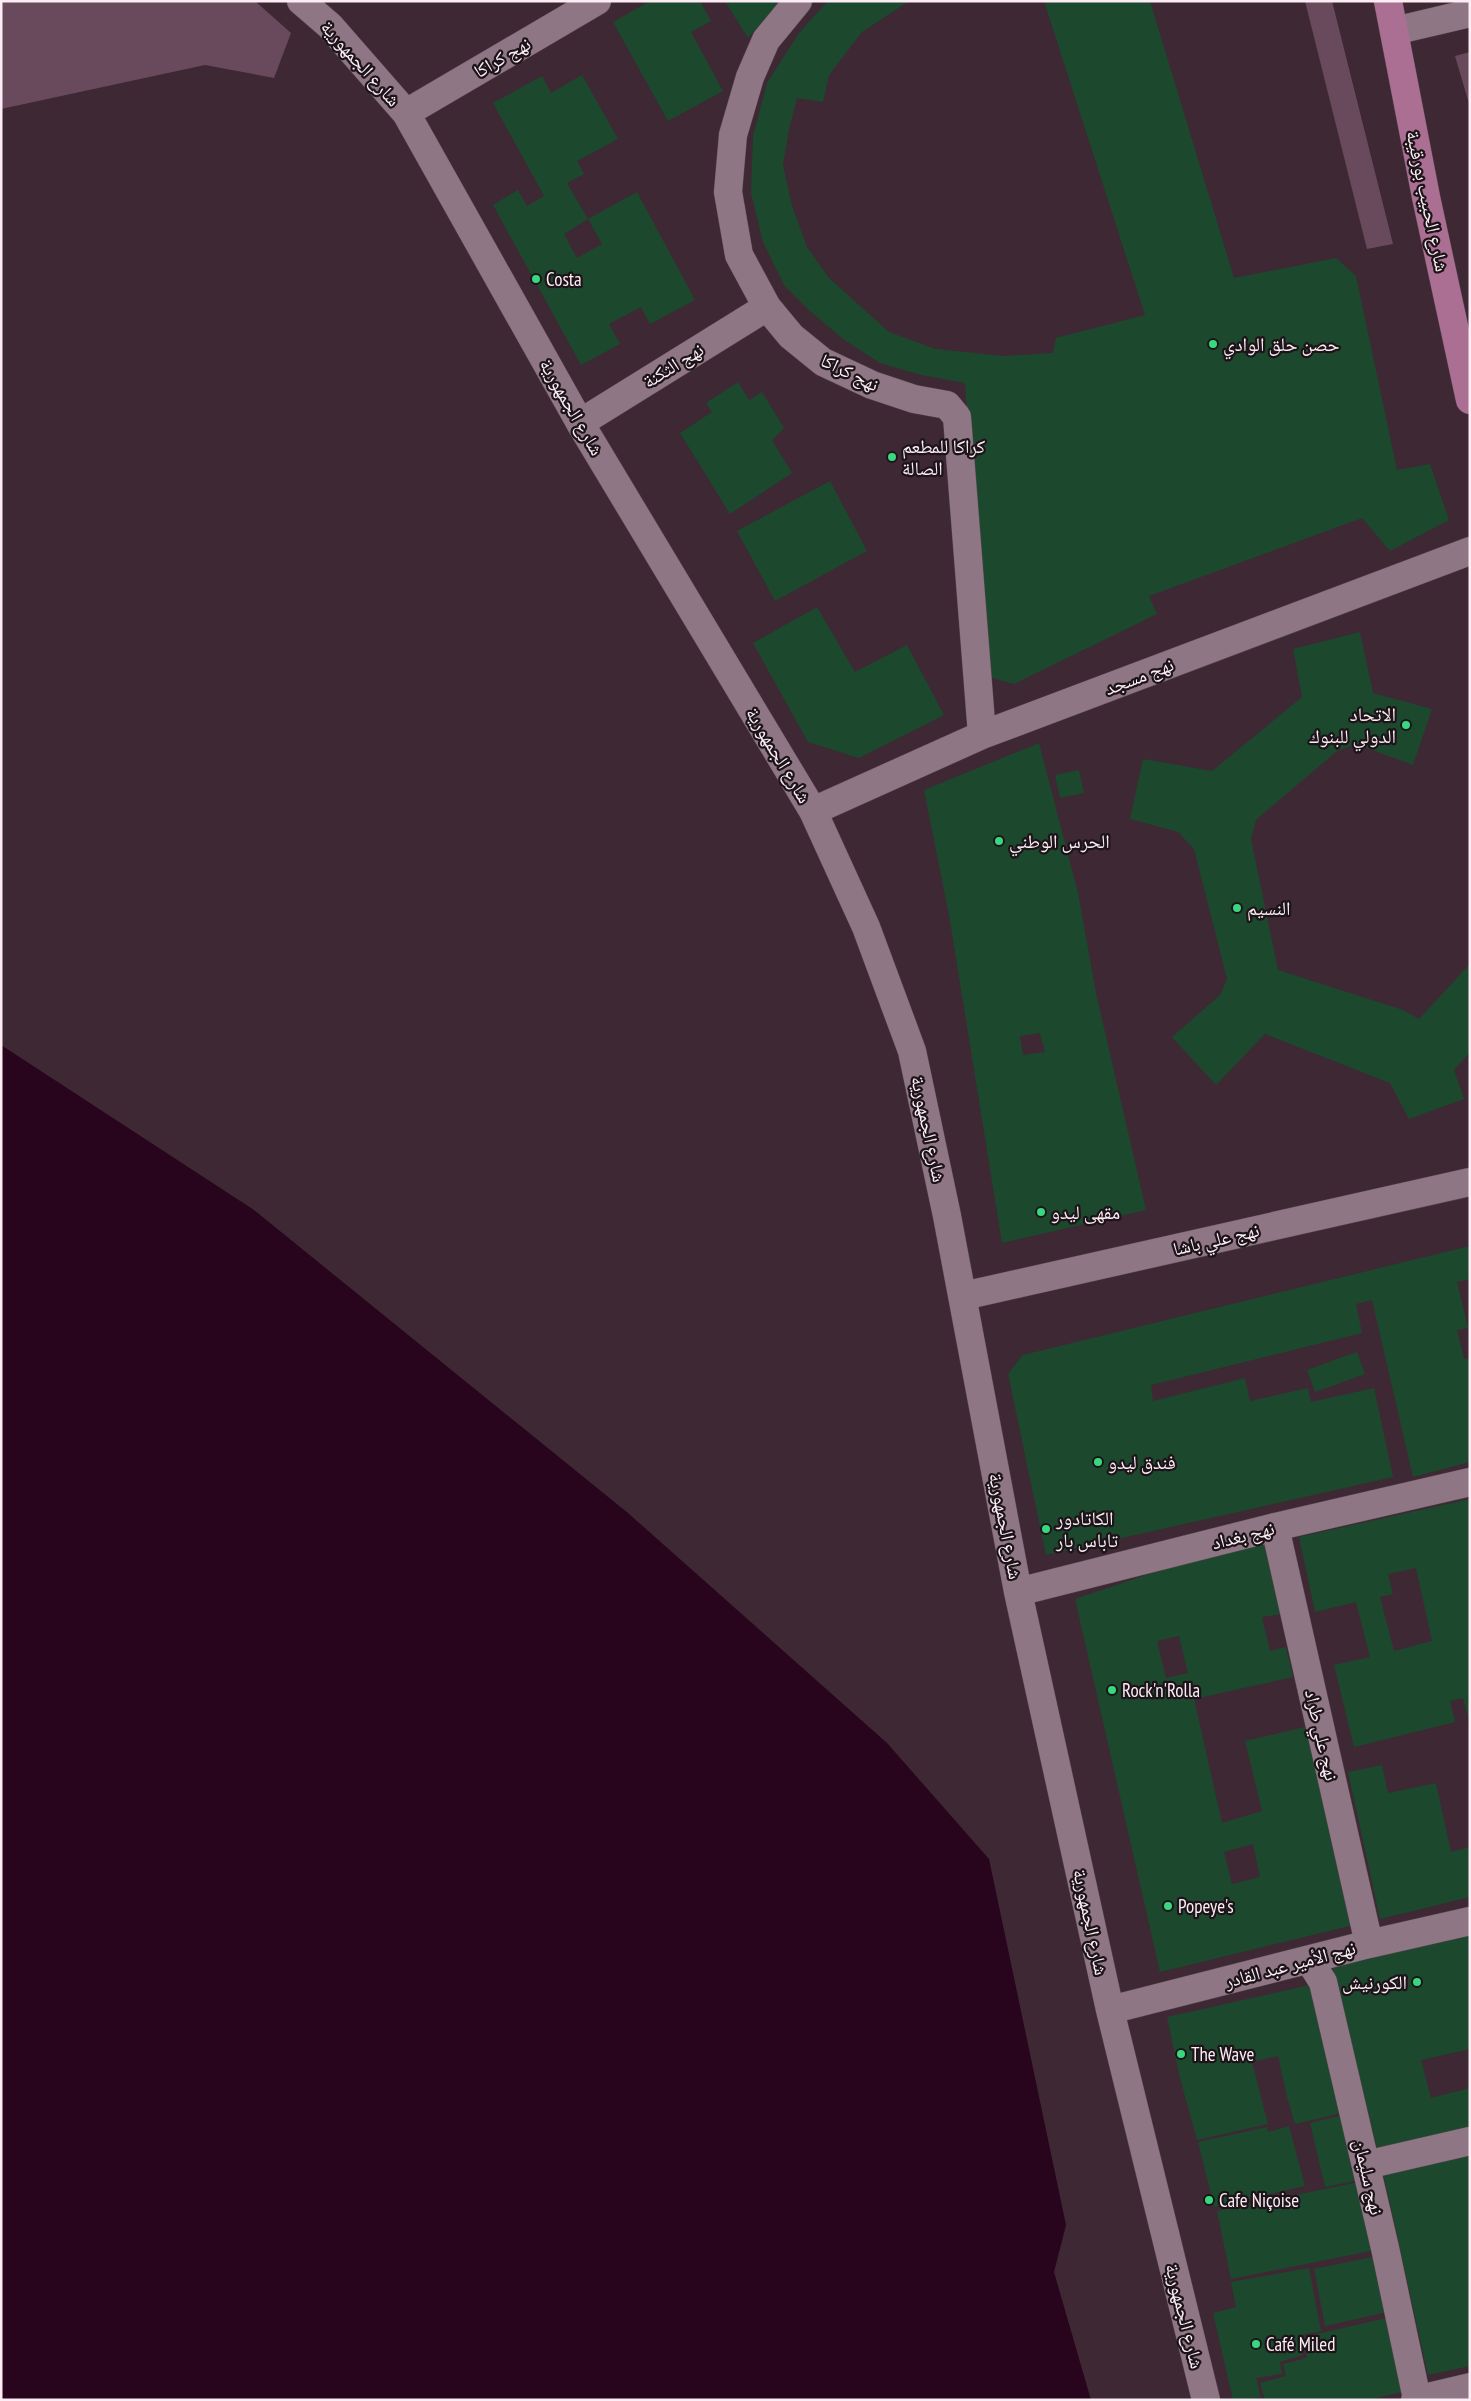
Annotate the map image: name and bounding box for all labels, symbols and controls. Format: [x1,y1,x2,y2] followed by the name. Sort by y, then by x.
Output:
[316,15,406,111] street label: شارع الجمهورية
[469,31,535,84] street label: نهج كراكا
[1401,128,1455,274] street label: شارع الحبيب بورقيبة
[546,267,582,291] place label: Costa
[530,273,542,285] marker: Costa
[1223,332,1340,360] place label: حصن حلق الوادي
[638,337,708,394] street label: نهج الثكنة
[1207,338,1219,350] marker: حصن حلق الوادي
[816,348,883,397] street label: نهج كراكا
[535,354,609,460] street label: شارع الجمهورية
[902,434,985,480] place label: كراكا للمطعم الصالة
[886,451,898,463] marker: كراكا للمطعم الصالة
[1101,652,1177,701] street label: نهج مسجد
[1309,702,1396,752] place label: الاتحاد الدولي للبنوك
[741,703,817,807] street label: شارع الجمهورية
[1400,719,1412,731] marker: الاتحاد الدولي للبنوك
[1009,829,1110,857] place label: الحرس الوطني
[993,835,1005,847] marker: الحرس الوطني
[1247,896,1291,921] place label: النسيم
[1231,902,1243,914] marker: النسيم
[906,1074,952,1184] street label: شارع الجمهورية
[1051,1200,1120,1224] place label: مقهى ليدو
[1035,1206,1047,1218] marker: مقهى ليدو
[1171,1217,1262,1264] street label: نهج علي باشا
[1108,1450,1176,1474] place label: فندق ليدو
[1092,1456,1104,1468] marker: فندق ليدو
[984,1471,1028,1581] street label: شارع الجمهورية
[1055,1506,1118,1552] place label: الكاتادور تاباس بار
[1209,1516,1277,1555] street label: نهج بغداد
[1040,1523,1052,1535] marker: الكاتادور تاباس بار
[1122,1678,1200,1702] place label: Rock'n'Rolla
[1106,1684,1118,1696] marker: Rock'n'Rolla
[1296,1687,1344,1784] street label: نهج علي طراد
[1068,1867,1114,1977] street label: شارع الجمهورية
[1178,1894,1234,1918] place label: Popeye's
[1162,1900,1174,1912] marker: Popeye's
[1221,1935,1358,1994] street label: نهج الأمير عبد القادر
[1342,1970,1407,1994] place label: الكورنيش
[1411,1976,1423,1988] marker: الكورنيش
[1191,2042,1255,2066] place label: The Wave
[1175,2048,1187,2060] marker: The Wave
[1348,2137,1389,2217] street label: نهج سليمان
[1219,2188,1299,2212] place label: Cafe Niçoise
[1203,2194,1215,2206] marker: Cafe Niçoise
[1160,2261,1210,2371] street label: شارع الجمهورية
[1266,2332,1335,2356] place label: Café Miled
[1250,2338,1262,2350] marker: Café Miled

